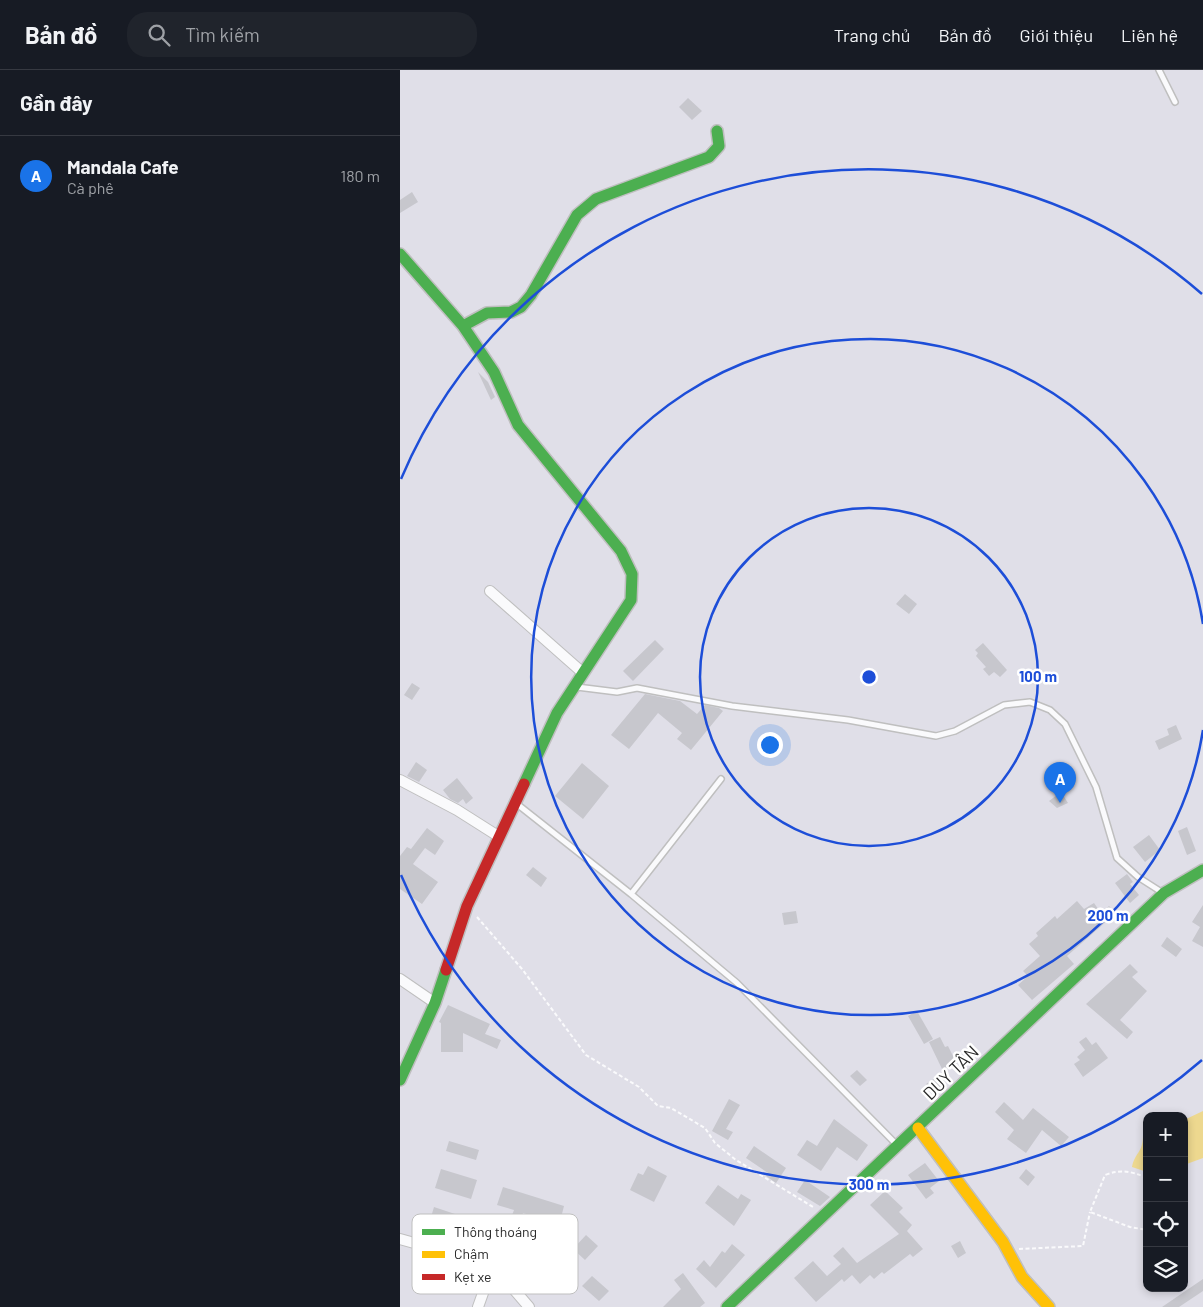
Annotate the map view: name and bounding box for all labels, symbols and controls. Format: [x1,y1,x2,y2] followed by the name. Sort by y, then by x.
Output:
[127,12,477,57] search box
[25,20,97,49] text: Bản đồ
[145,21,173,49] icon: search
[185,23,260,46] text: Tìm kiếm
[834,24,910,46] text: Trang chủ
[938,24,992,46] text: Bản đồ
[1020,24,1093,46] text: Giới thiệu
[1121,24,1178,46] text: Liên hệ
[20,90,93,115] text: Gần đây
[67,155,179,178] text: Mandala Cafe
[31,166,41,185] text: A
[341,166,380,185] text: 180 m
[67,178,114,197] text: Cà phê
[1019,667,1057,685] text: 100 m
[860,668,878,686] centre of rings
[757,732,783,758] your location
[1044,762,1076,803] pin: A
[1087,906,1129,924] text: 200 m
[918,1040,983,1104] street label: DUY TÂN
[1143,1112,1188,1292] map controls
[1143,1112,1188,1157] button: +
[1143,1157,1188,1202] button: −
[849,1175,889,1193] text: 300 m
[1143,1202,1188,1247] button: locate
[412,1214,578,1294] legend
[454,1223,537,1240] text: Thông thoáng
[454,1245,489,1262] text: Chậm
[1143,1247,1188,1292] button: layers
[454,1268,491,1285] text: Kẹt xe

